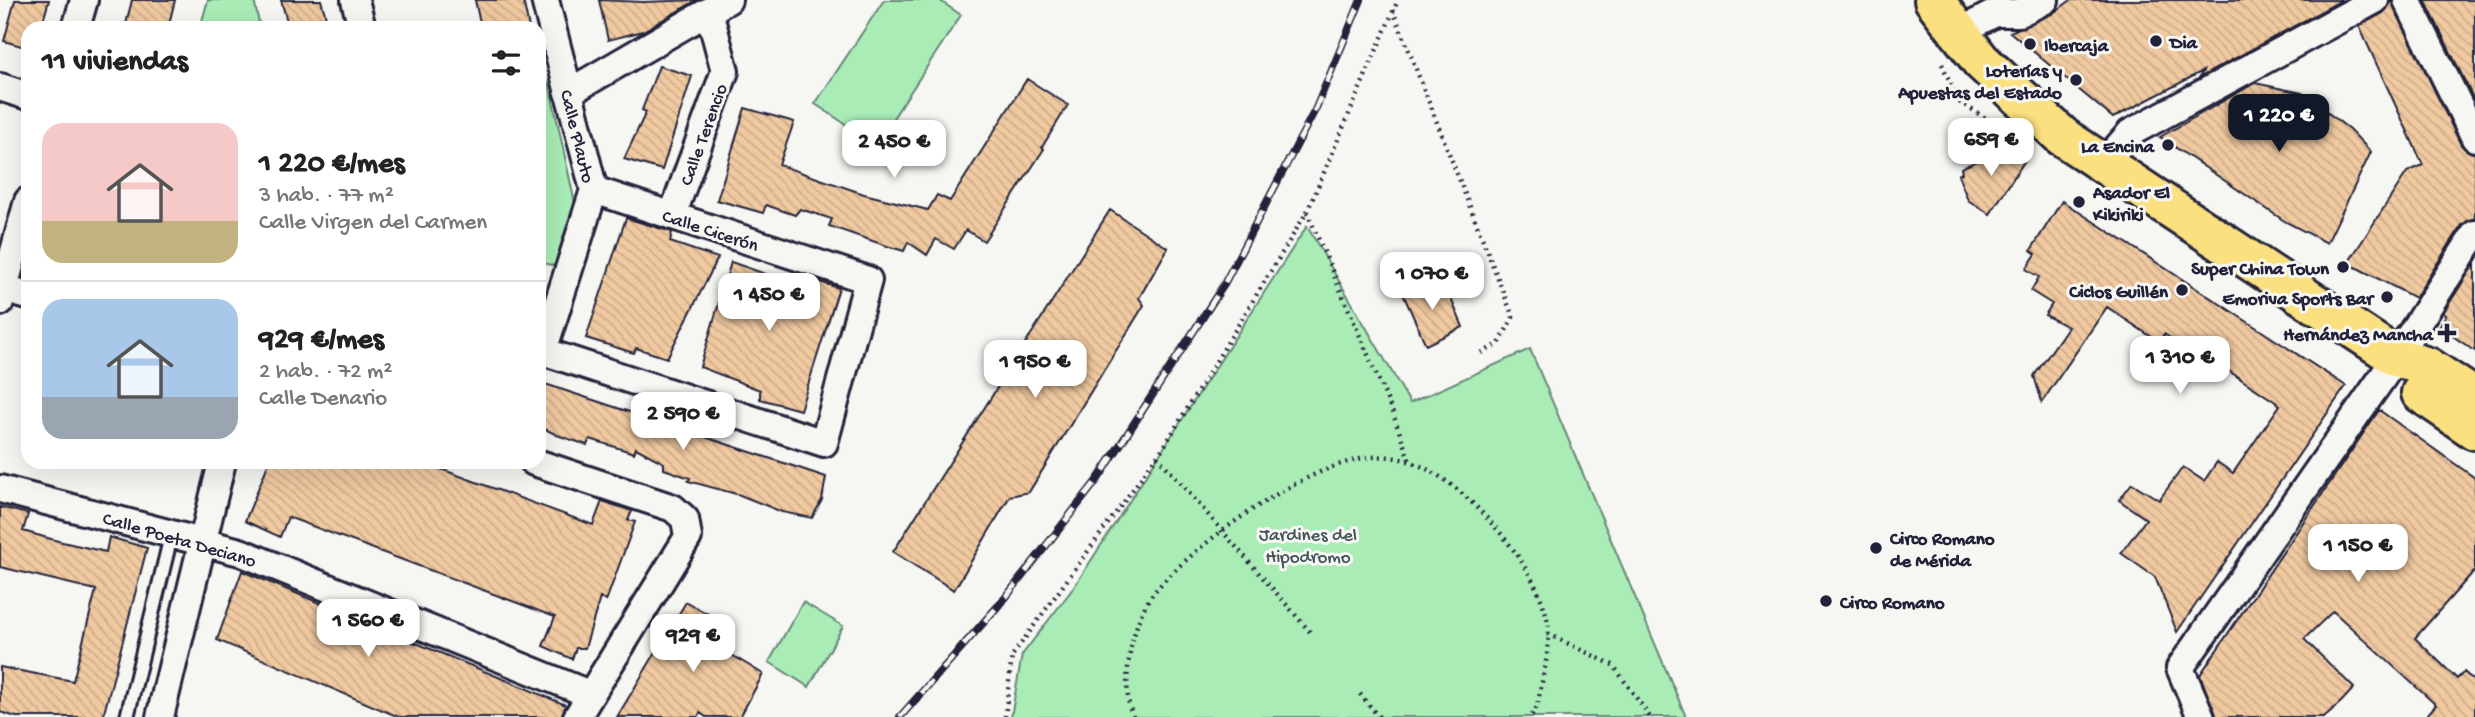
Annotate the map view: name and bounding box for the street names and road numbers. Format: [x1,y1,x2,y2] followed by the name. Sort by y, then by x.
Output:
[676,81,734,189] street label: Calle Terencio
[553,88,598,186] street label: Calle Plauto
[659,206,761,259] street label: Calle Cicerón
[100,508,259,574] street label: Calle Poeta Deciano

